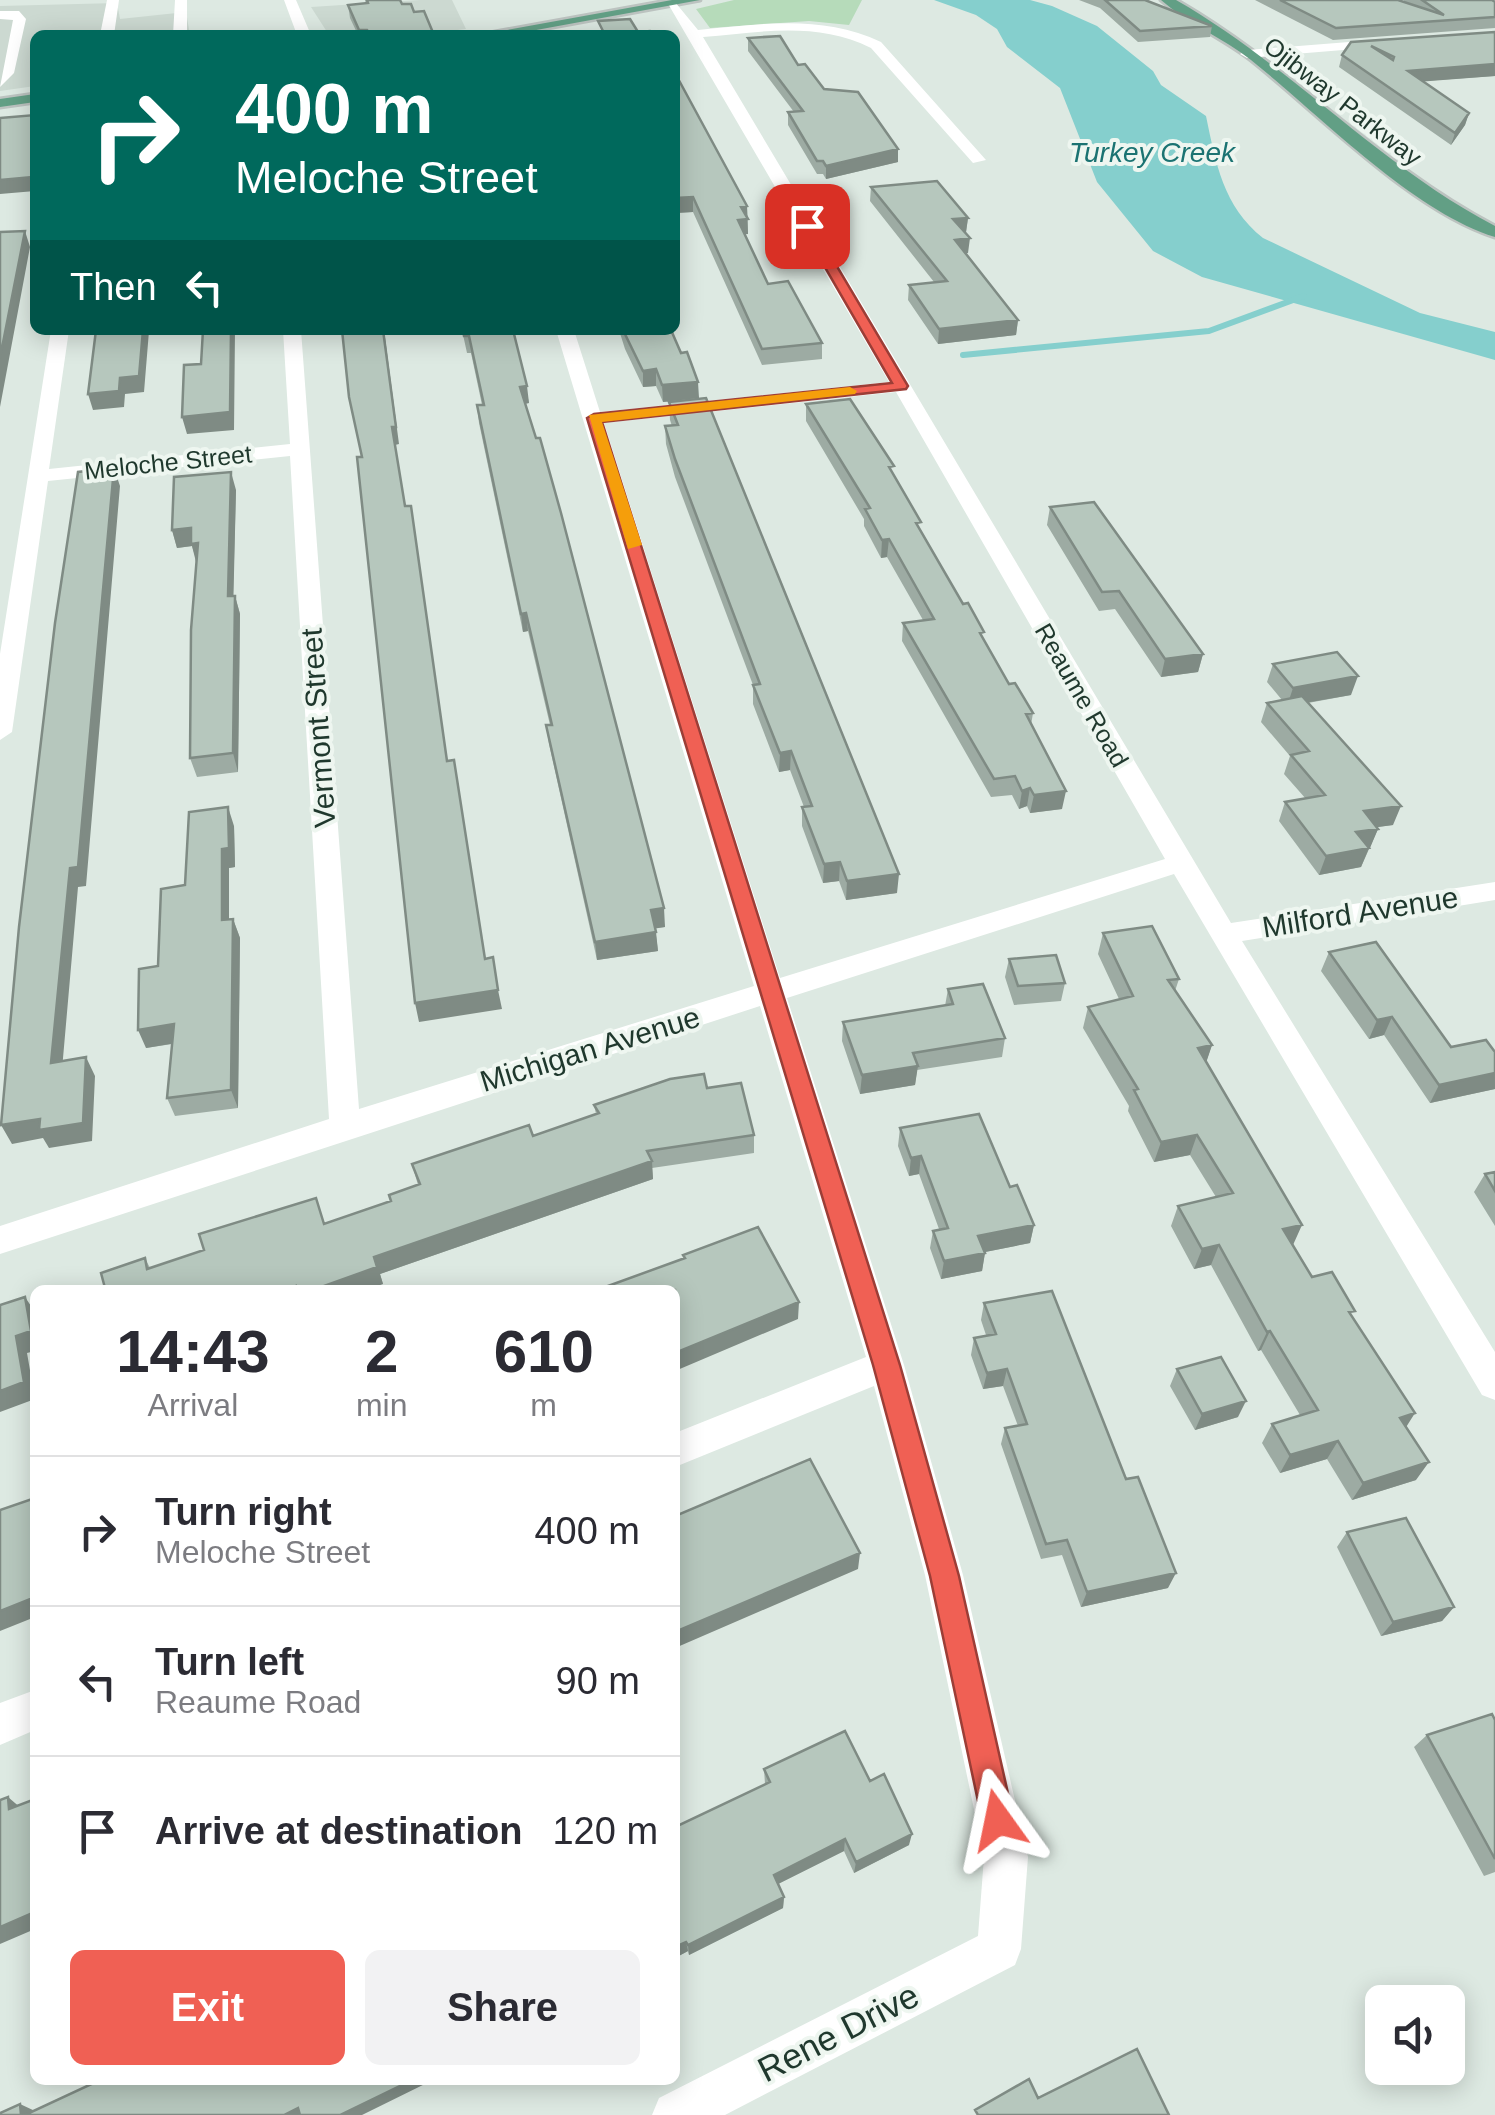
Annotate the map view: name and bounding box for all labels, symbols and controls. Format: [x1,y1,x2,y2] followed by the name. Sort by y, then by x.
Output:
[1259,31,1428,171] street label: Ojibway Parkway
[70,70,200,200] icon: right
[235,70,433,148] text: 400 m
[1069,137,1237,168] water label: Turkey Creek
[235,152,538,203] text: Meloche Street
[765,184,850,269] pin
[780,199,835,254] icon: arrive
[177,260,232,315] icon: left
[70,266,157,308] text: Then
[83,439,253,485] street label: Meloche Street
[1030,618,1134,772] street label: Reaume Road
[295,626,341,829] street label: Vermont Street
[1260,880,1460,944] street label: Milford Avenue
[476,1000,704,1098] street label: Michigan Avenue
[116,1318,270,1385] text: 14:43
[365,1318,398,1385] text: 2
[494,1318,594,1385] text: 610
[148,1387,238,1423] text: Arrival
[356,1387,407,1423] text: min
[530,1387,557,1423] text: m
[155,1491,332,1533] text: Turn right
[70,1504,125,1559] icon: right
[534,1510,640,1552] text: 400 m
[155,1534,370,1570] text: Meloche Street
[155,1641,304,1683] text: Turn left
[70,1654,125,1709] icon: left
[556,1660,640,1702] text: 90 m
[155,1684,361,1720] text: Reaume Road
[946,1768,1050,1872] position arrow
[70,1804,125,1859] icon: arrive
[155,1810,522,1852] text: Arrive at destination
[552,1810,658,1852] text: 120 m
[70,1950,345,2065] button: Exit
[365,1950,640,2065] button: Share
[751,1975,925,2089] street label: Rene Drive
[1365,1985,1465,2085] map controls
[1365,1985,1465,2085] button: sound

